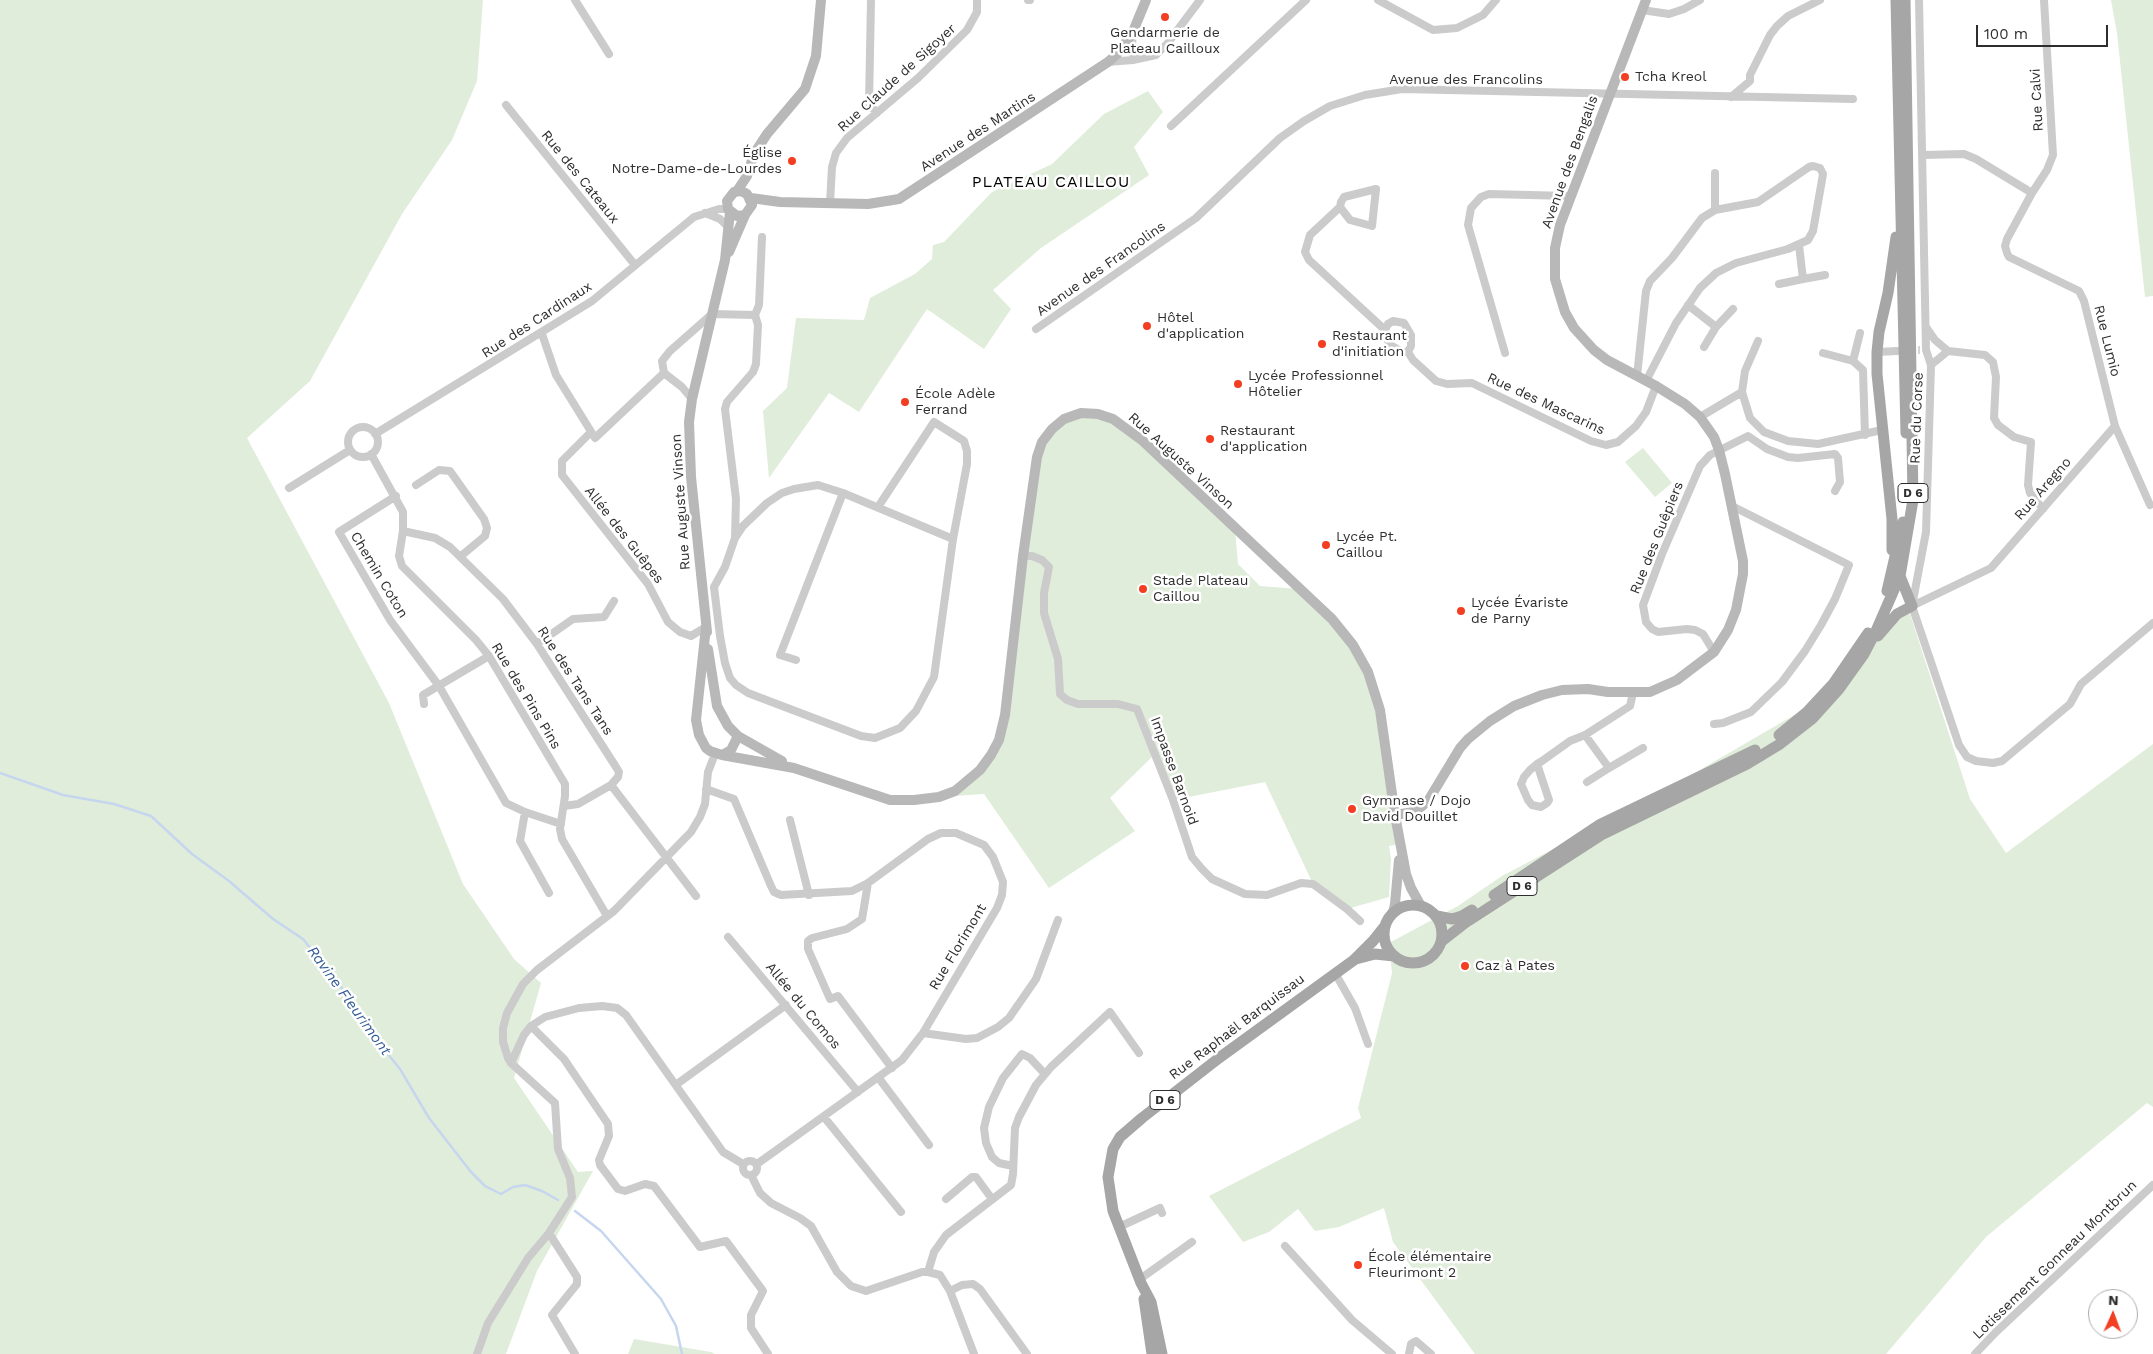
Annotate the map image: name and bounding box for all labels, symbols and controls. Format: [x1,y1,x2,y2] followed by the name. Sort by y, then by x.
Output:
[1159,11,1171,23] marker: Gendarmerie de Plateau Cailloux
[1978,15,2110,47] scale bar
[834,20,960,136] street label: Rue Claude de Sigoyer
[1110,25,1220,58] place label: Gendarmerie de Plateau Cailloux
[1984,25,2028,43] text: 100 m
[2027,68,2047,132] street label: Rue Calvi
[1635,69,1707,85] place label: Tcha Kreol
[1619,71,1631,83] marker: Tcha Kreol
[1389,72,1543,88] street label: Avenue des Francolins
[917,88,1039,176] street label: Avenue des Martins
[1538,93,1602,231] street label: Avenue des Bengalis
[537,127,623,227] street label: Rue des Cateaux
[611,145,782,178] place label: Église Notre-Dame-de-Lourdes
[786,155,798,167] marker: Église Notre-Dame-de-Lourdes
[970,172,1132,192] district label: PLATEAU CAILLOU
[1033,218,1169,320] street label: Avenue des Francolins
[479,278,595,362] street label: Rue des Cardinaux
[2090,304,2124,378] street label: Rue Lumio
[1157,310,1244,342] place label: Hôtel d'application
[1141,320,1153,332] marker: Hôtel d'application
[1332,328,1407,361] place label: Restaurant d'initiation
[1316,338,1328,350] marker: Restaurant d'initiation
[1248,368,1383,401] place label: Lycée Professionnel Hôtelier
[1484,369,1608,439] street label: Rue des Mascarins
[1907,372,1927,464] street label: Rue du Corse
[1232,378,1244,390] marker: Lycée Professionnel Hôtelier
[915,386,995,418] place label: École Adèle Ferrand
[899,396,911,408] marker: École Adèle Ferrand
[1125,409,1237,513] street label: Rue Auguste Vinson
[1220,423,1307,456] place label: Restaurant d'application
[668,433,694,571] street label: Rue Auguste Vinson
[1204,433,1216,445] marker: Restaurant d'application
[2011,454,2075,524] street label: Rue Aregno
[1627,479,1687,597] street label: Rue des Guêpiers
[581,483,667,587] street label: Allée des Guêpes
[1898,483,1928,502] road number: D 6
[347,529,411,621] street label: Chemin Coton
[1336,529,1397,562] place label: Lycée Pt. Caillou
[1320,539,1332,551] marker: Lycée Pt. Caillou
[1153,573,1248,606] place label: Stade Plateau Caillou
[1137,583,1149,595] marker: Stade Plateau Caillou
[1471,595,1568,628] place label: Lycée Évariste de Parny
[1455,605,1467,617] marker: Lycée Évariste de Parny
[534,623,616,739] street label: Rue des Tans Tans
[488,640,564,752] street label: Rue des Pins Pins
[1147,715,1201,827] street label: Impasse Barnoid
[1362,793,1471,826] place label: Gymnase / Dojo David Douillet
[1346,803,1358,815] marker: Gymnase / Dojo David Douillet
[1507,876,1537,896] road number: D 6
[926,901,990,993] street label: Rue Florimont
[303,943,395,1059] water label: Ravine Fleurimont
[1475,958,1555,974] place label: Caz à Pates
[762,959,844,1053] street label: Allée du Comos
[1459,960,1471,972] marker: Caz à Pates
[1166,971,1308,1083] street label: Rue Raphaël Barquissau
[1150,1090,1180,1110] road number: D 6
[1970,1177,2140,1343] street label: Lotissement Gonneau Montbrun
[1368,1249,1492,1282] place label: École élémentaire Fleurimont 2
[1352,1259,1364,1271] marker: École élémentaire Fleurimont 2
[2088,1289,2138,1339] north arrow
[2108,1292,2119,1308] text: N

